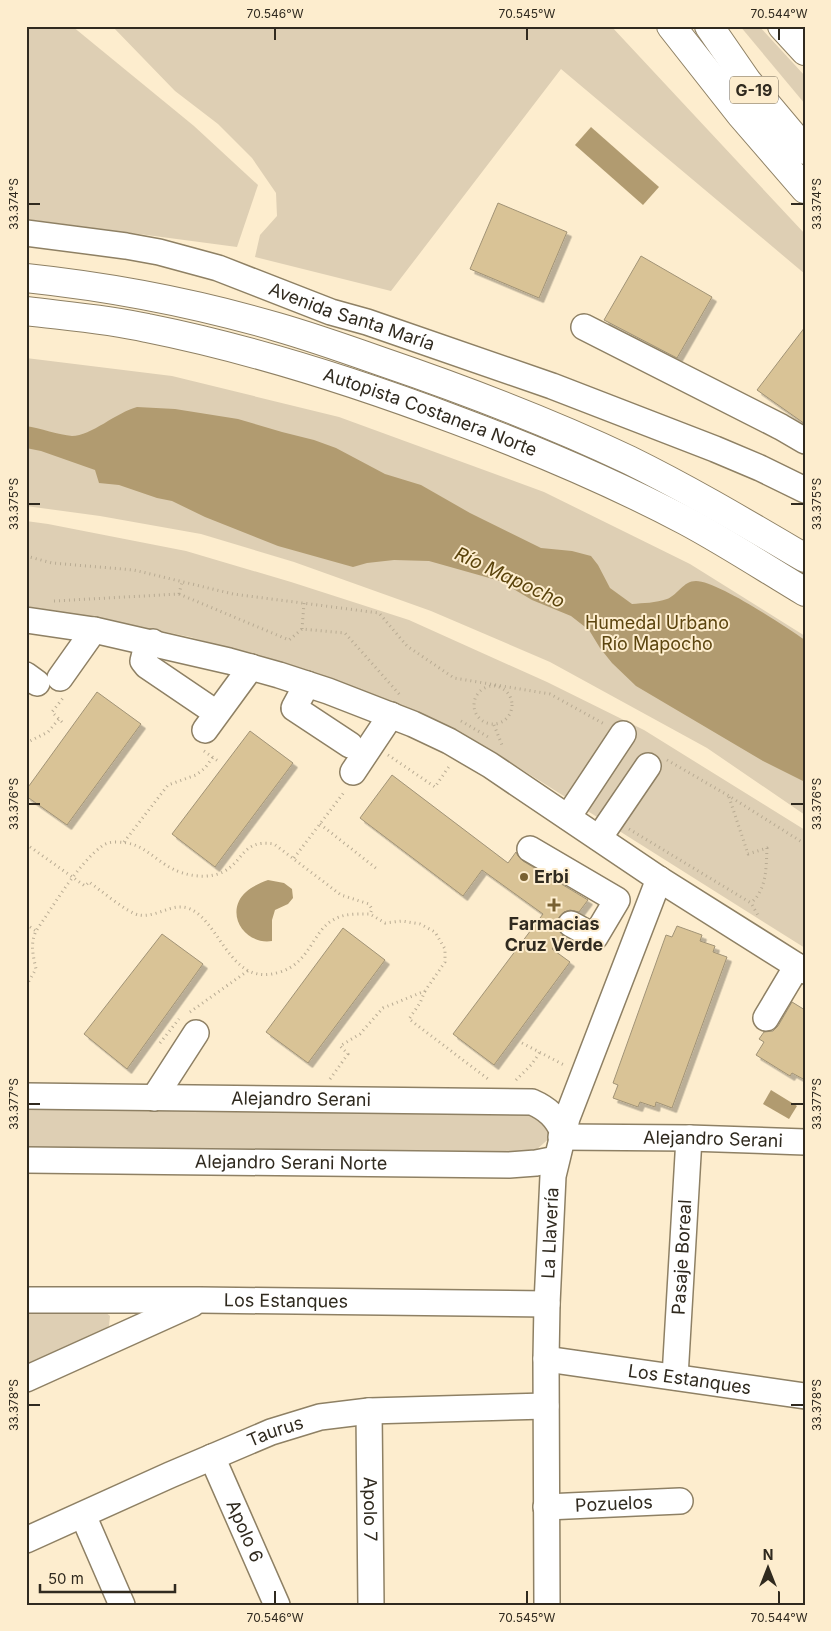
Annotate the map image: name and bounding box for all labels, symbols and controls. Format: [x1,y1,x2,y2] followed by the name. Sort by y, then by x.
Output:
[247,6,304,21] text: 70.546°W
[499,6,556,21] text: 70.545°W
[750,6,808,21] text: 70.544°W
[730,76,778,104] road number: G-19
[6,178,21,230] text: 33.374°S
[809,178,824,230] text: 33.374°S
[266,278,438,355] street label: Avenida Santa María
[321,364,540,461] street label: Autopista Costanera Norte
[6,478,21,530] text: 33.375°S
[809,478,824,530] text: 33.375°S
[451,542,569,613] water label: Río Mapocho
[585,612,729,654] park label: Humedal Urbano Río Mapocho
[6,778,21,830] text: 33.376°S
[809,778,824,830] text: 33.376°S
[534,866,569,887] place label: Erbi
[518,871,530,883] marker: Erbi
[548,899,560,911] marker: Farmacias Cruz Verde
[505,913,603,955] place label: Farmacias Cruz Verde
[6,1078,21,1130] text: 33.377°S
[809,1078,824,1130] text: 33.377°S
[231,1087,371,1110] street label: Alejandro Serani
[643,1127,783,1151] street label: Alejandro Serani
[195,1151,387,1174] street label: Alejandro Serani Norte
[537,1187,562,1279] street label: La Llavería
[668,1199,695,1315] street label: Pasaje Boreal
[224,1289,348,1312] street label: Los Estanques
[627,1360,753,1398] street label: Los Estanques
[6,1379,21,1431] text: 33.378°S
[809,1379,824,1431] text: 33.378°S
[244,1412,306,1451] street label: Taurus
[360,1477,381,1541] street label: Apolo 7
[575,1491,653,1516] street label: Pozuelos
[222,1497,268,1565] street label: Apolo 6
[744,1544,794,1594] north arrow
[763,1546,773,1563] text: N
[40,1561,175,1593] scale bar
[48,1569,84,1588] text: 50 m
[247,1610,304,1625] text: 70.546°W
[499,1610,556,1625] text: 70.545°W
[750,1610,808,1625] text: 70.544°W

